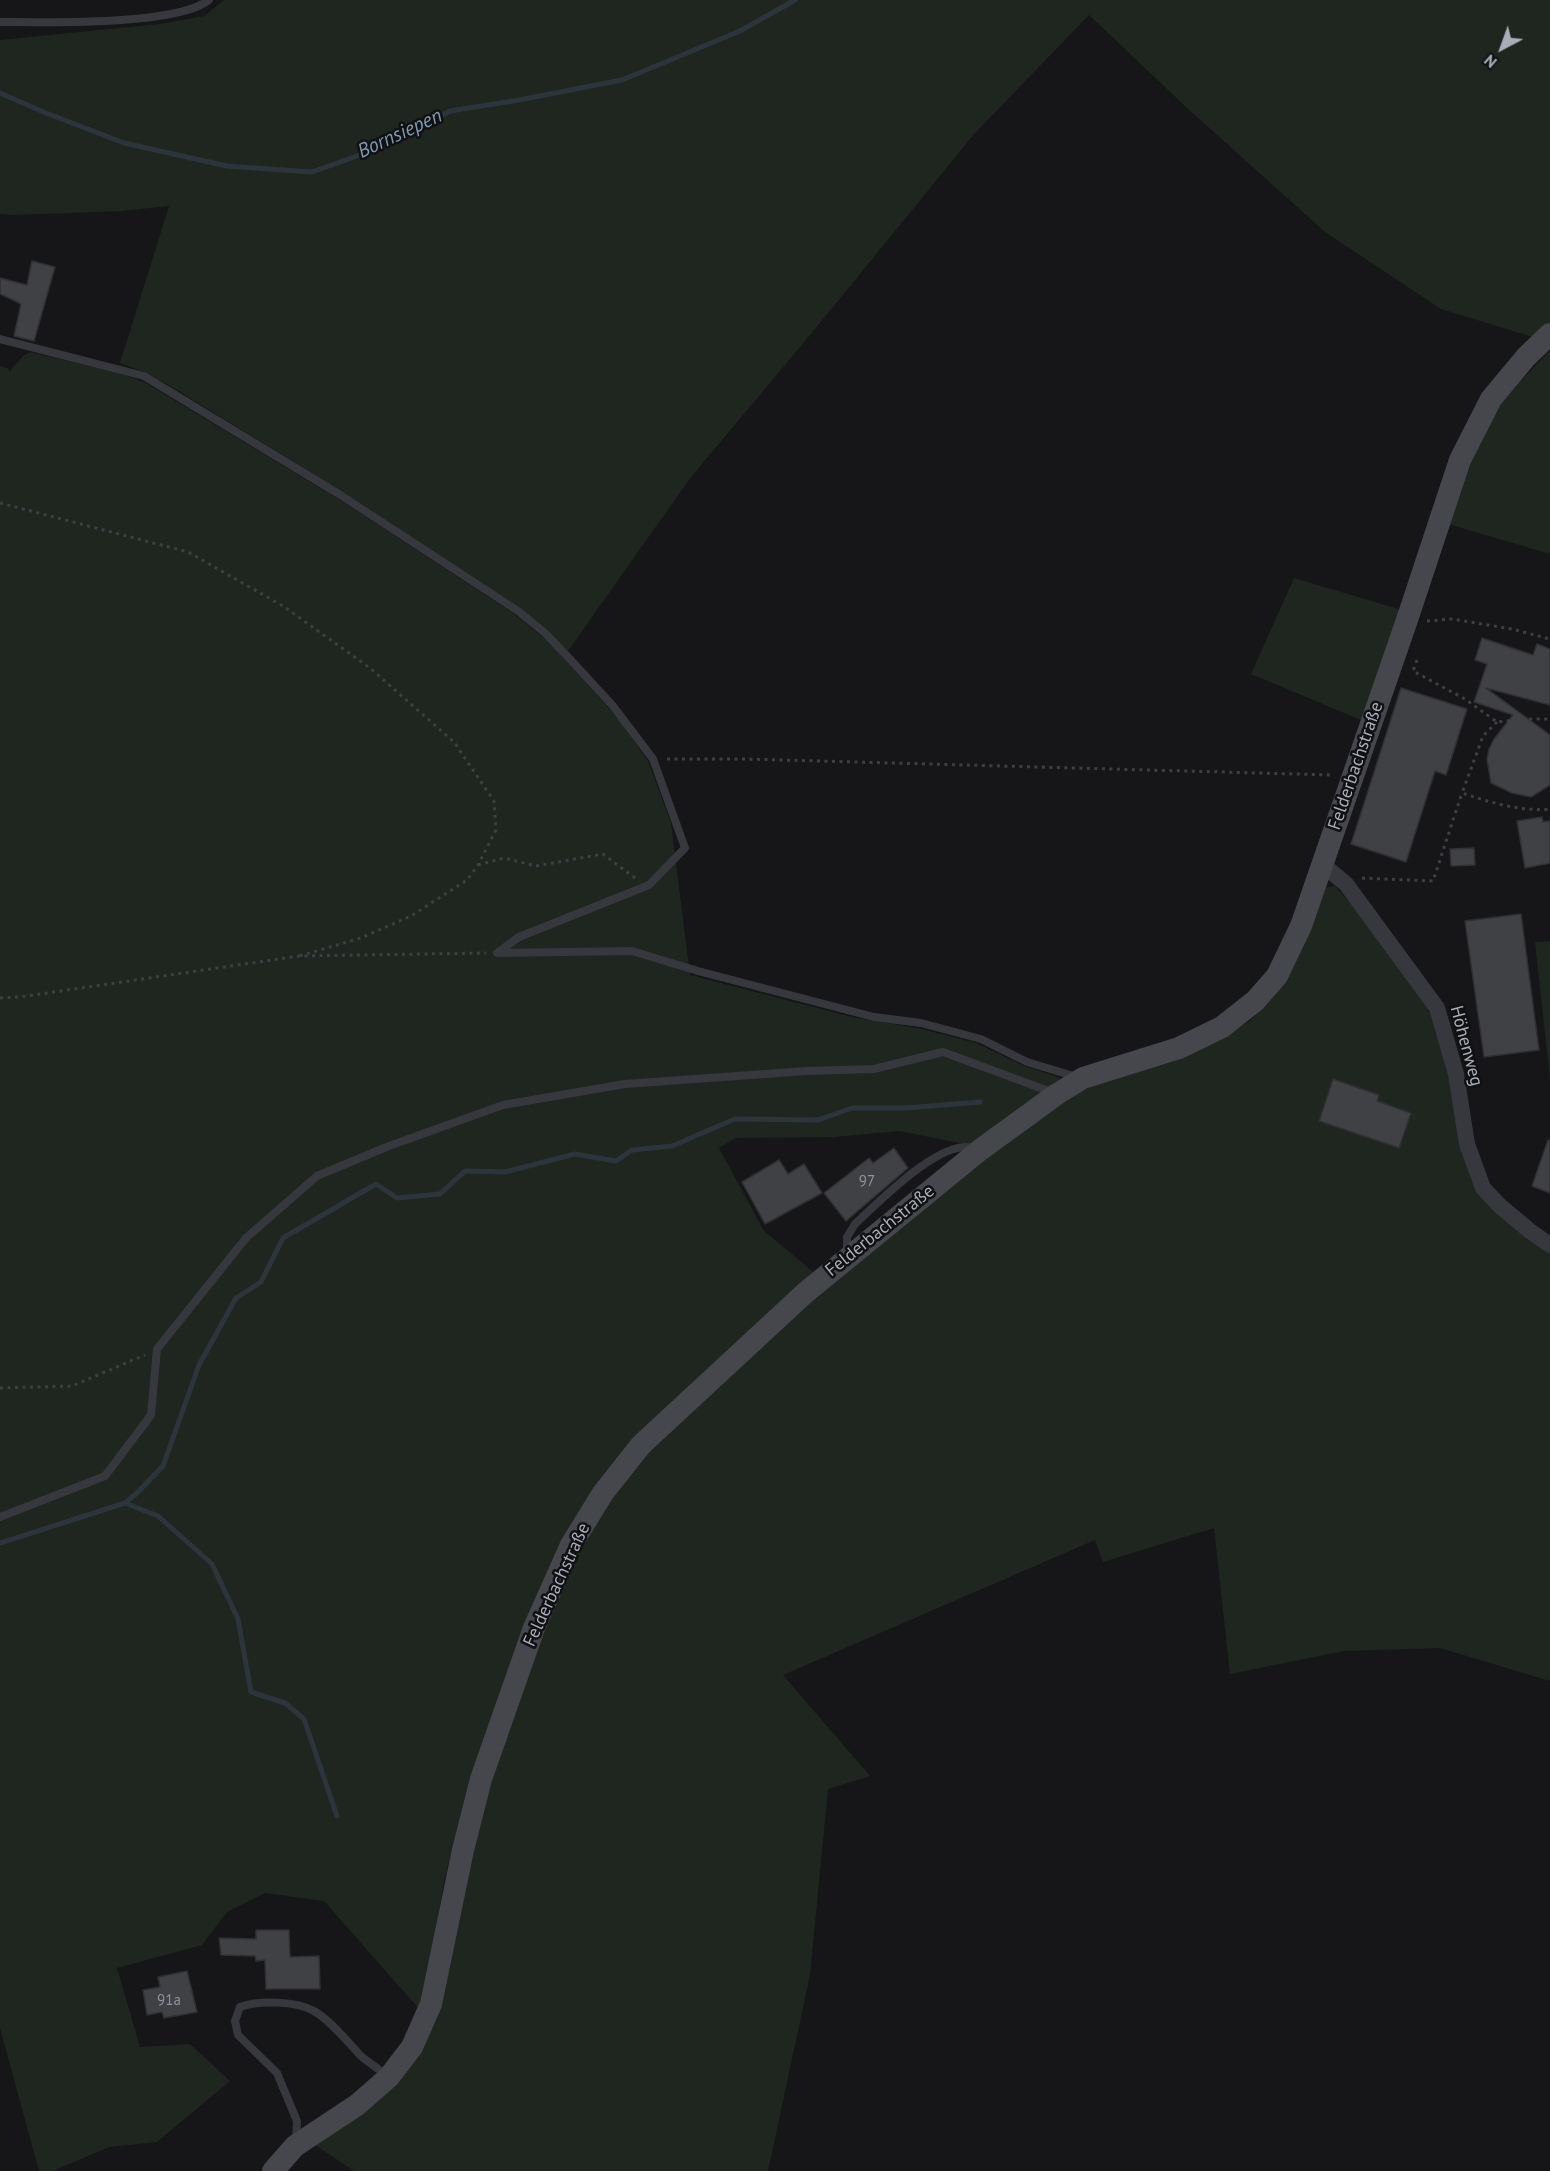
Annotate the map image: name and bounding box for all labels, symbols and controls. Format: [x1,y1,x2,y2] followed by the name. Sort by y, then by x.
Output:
[1472,18,1532,78] north arrow
[1480,51,1501,73] text: N
[354,104,446,164] water label: Bornsiepen
[1324,699,1388,833] street label: Felderbachstraße
[1445,1003,1487,1089] street label: Höhenweg
[859,1173,875,1191] house number: 97
[821,1181,939,1281] street label: Felderbachstraße
[519,1520,595,1650] street label: Felderbachstraße
[157,1992,181,2010] house number: 91a

